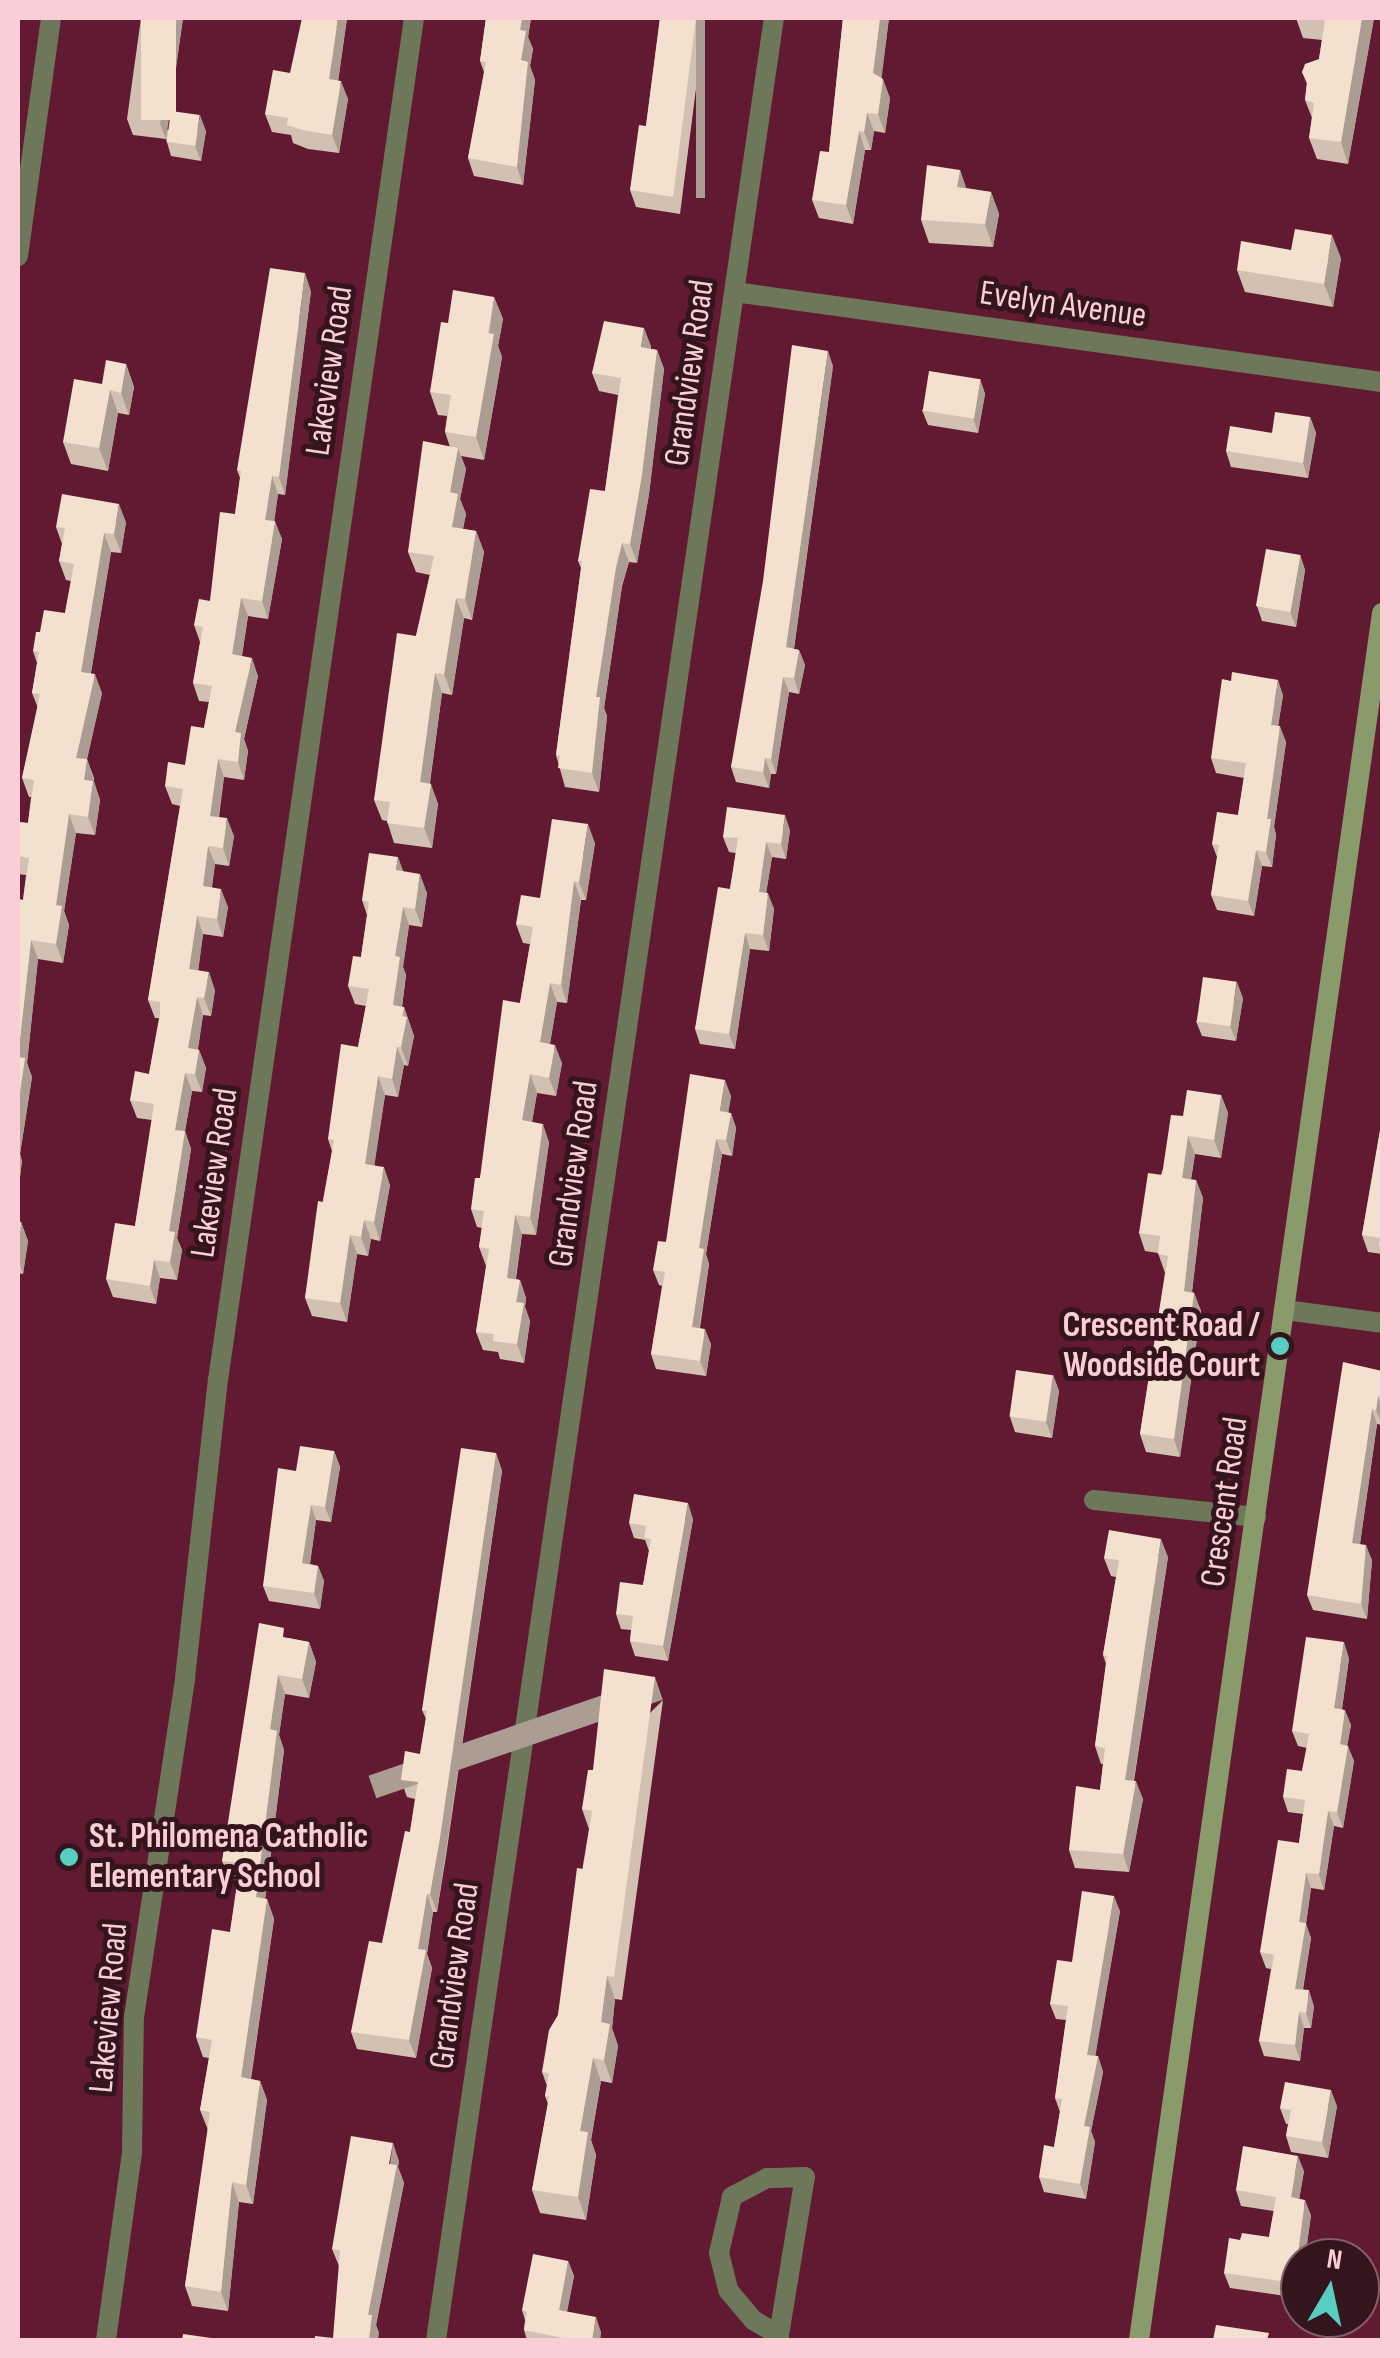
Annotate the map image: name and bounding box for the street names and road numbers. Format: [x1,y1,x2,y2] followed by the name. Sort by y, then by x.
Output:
[977,273,1149,337] street label: Evelyn Avenue
[656,277,724,469] street label: Grandview Road
[297,284,363,458] street label: Lakeview Road
[540,1078,608,1270] street label: Grandview Road
[182,1086,248,1260] street label: Lakeview Road
[1192,1415,1258,1589] street label: Crescent Road
[421,1880,489,2072] street label: Grandview Road
[81,1921,137,2095] street label: Lakeview Road

